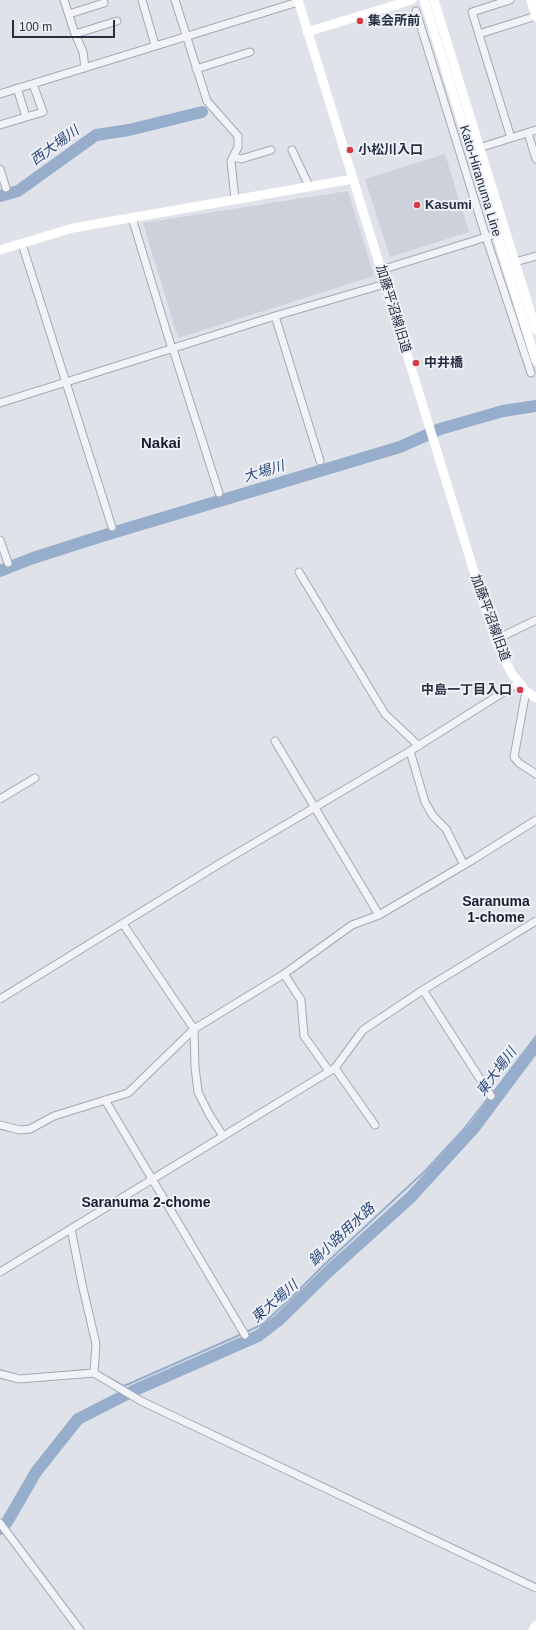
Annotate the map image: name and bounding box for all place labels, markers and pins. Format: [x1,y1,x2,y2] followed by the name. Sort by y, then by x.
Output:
[368,13,420,29] place label: 集会所前
[355,16,365,26] marker: 集会所前
[358,142,423,158] place label: 小松川入口
[345,145,355,155] marker: 小松川入口
[425,197,472,213] place label: Kasumi
[412,200,422,210] marker: Kasumi
[424,355,463,371] place label: 中井橋
[411,358,421,368] marker: 中井橋
[421,682,512,698] place label: 中島一丁目入口
[515,685,525,695] marker: 中島一丁目入口

